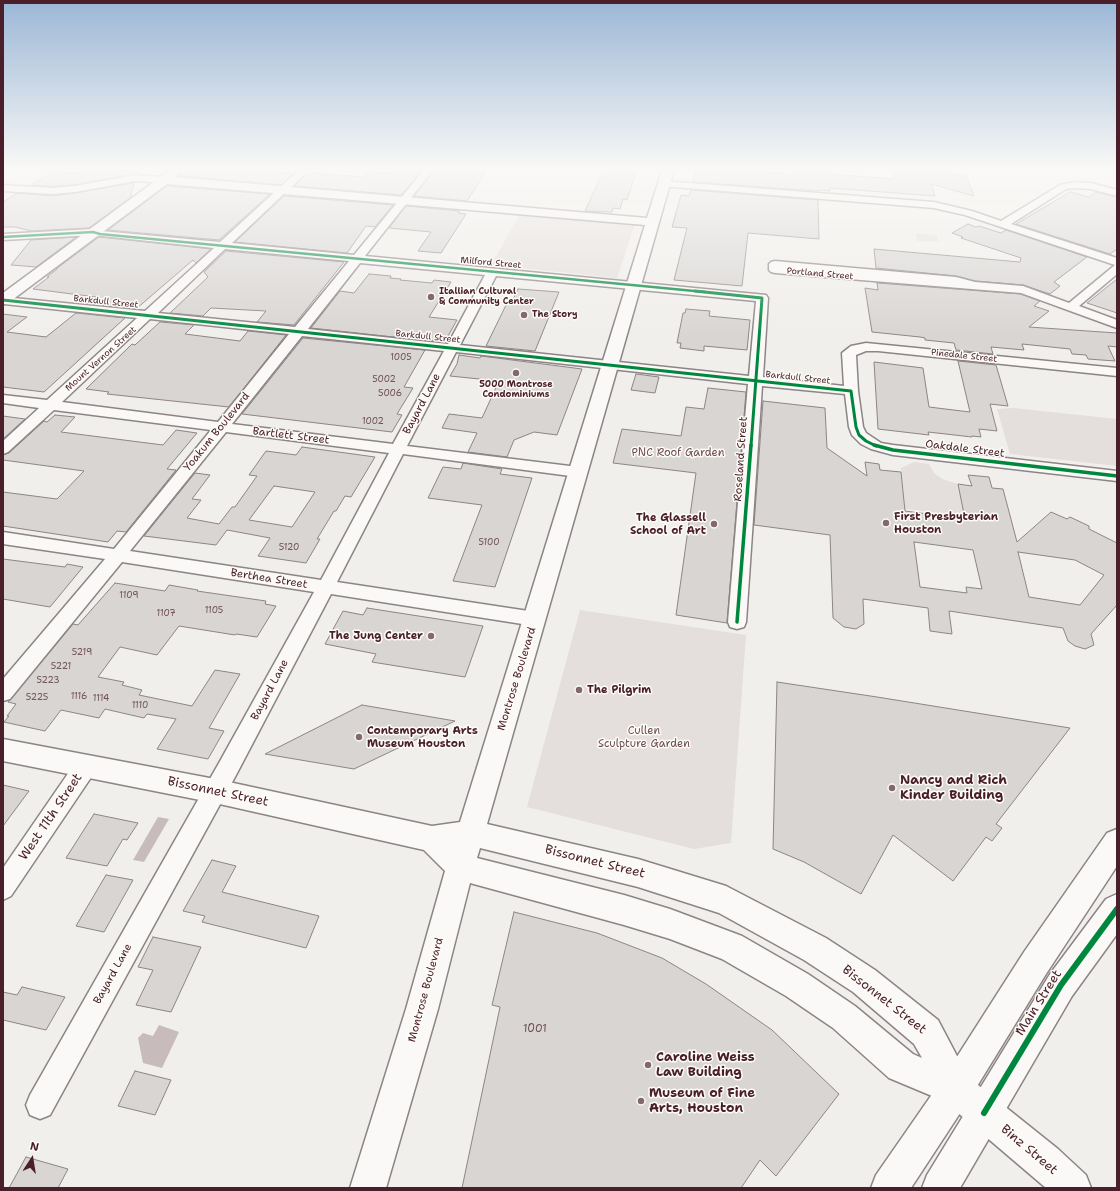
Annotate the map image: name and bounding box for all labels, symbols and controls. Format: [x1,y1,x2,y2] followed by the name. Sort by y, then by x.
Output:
[460,255,522,271] street label: Milford Street
[786,266,854,282] street label: Portland Street
[439,287,534,308] place label: Itallian Cultural & Community Center
[426,292,436,302] marker: Itallian Cultural & Community Center
[73,293,139,311] street label: Barkdull Street
[519,310,529,320] marker: The Story
[532,310,577,320] place label: The Story
[63,324,139,394] street label: Mount Vernon Street
[395,328,461,346] street label: Barkdull Street
[930,347,998,365] street label: Pinedale Street
[390,353,412,363] house number: 1005
[511,368,521,378] marker: 5000 Montrose Condominiums
[765,369,831,387] street label: Barkdull Street
[400,371,444,437] street label: Bayard Lane
[372,375,396,385] house number: 5002
[479,380,553,401] place label: 5000 Montrose Condominiums
[378,389,402,399] house number: 5006
[181,390,253,474] street label: Yoakum Boulevard
[731,416,751,502] street label: Roseland Street
[362,417,384,427] house number: 1002
[252,425,330,447] street label: Bartlett Street
[925,438,1005,460] street label: Oakdale Street
[632,446,724,460] park label: PNC Roof Garden
[894,510,998,536] place label: First Presbyterian Houston
[630,511,706,537] place label: The Glassell School of Art
[881,518,891,528] marker: First Presbyterian Houston
[709,519,719,529] marker: The Glassell School of Art
[478,538,500,548] house number: 5100
[279,543,299,553] house number: 5120
[230,566,308,592] street label: Berthea Street
[119,591,139,601] house number: 1109
[205,606,223,616] house number: 1105
[156,609,176,619] house number: 1107
[495,626,539,732] street label: Montrose Boulevard
[329,629,423,643] place label: The Jung Center
[426,631,436,641] marker: The Jung Center
[72,648,92,658] house number: 5219
[248,657,292,723] street label: Bayard Lane
[51,662,71,672] house number: 5221
[36,676,60,686] house number: 5223
[587,683,651,697] place label: The Pilgrim
[574,685,584,695] marker: The Pilgrim
[71,692,87,702] house number: 1116
[26,693,48,703] house number: 5225
[93,694,109,704] house number: 1114
[132,701,148,711] house number: 1110
[367,724,478,750] place label: Contemporary Arts Museum Houston
[598,724,690,750] park label: Cullen Sculpture Garden
[354,732,364,742] marker: Contemporary Arts Museum Houston
[16,770,86,864] street label: West 11th Street
[900,773,1007,804] place label: Nancy and Rich Kinder Building
[166,774,270,810] street label: Bissonnet Street
[887,783,897,793] marker: Nancy and Rich Kinder Building
[543,842,647,882] street label: Bissonnet Street
[406,936,446,1044] street label: Montrose Boulevard
[91,941,135,1007] street label: Bayard Lane
[839,962,929,1038] street label: Bissonnet Street
[1013,967,1065,1039] street label: Main Street
[523,1022,547,1036] house number: 1001
[656,1050,755,1081] place label: Caroline Weiss Law Building
[643,1060,653,1070] marker: Caroline Weiss Law Building
[649,1086,755,1117] place label: Museum of Fine Arts, Houston
[636,1096,646,1106] marker: Museum of Fine Arts, Houston
[997,1122,1061,1178] street label: Binz Street
[12,1139,52,1179] north arrow
[29,1139,40,1155] text: N

